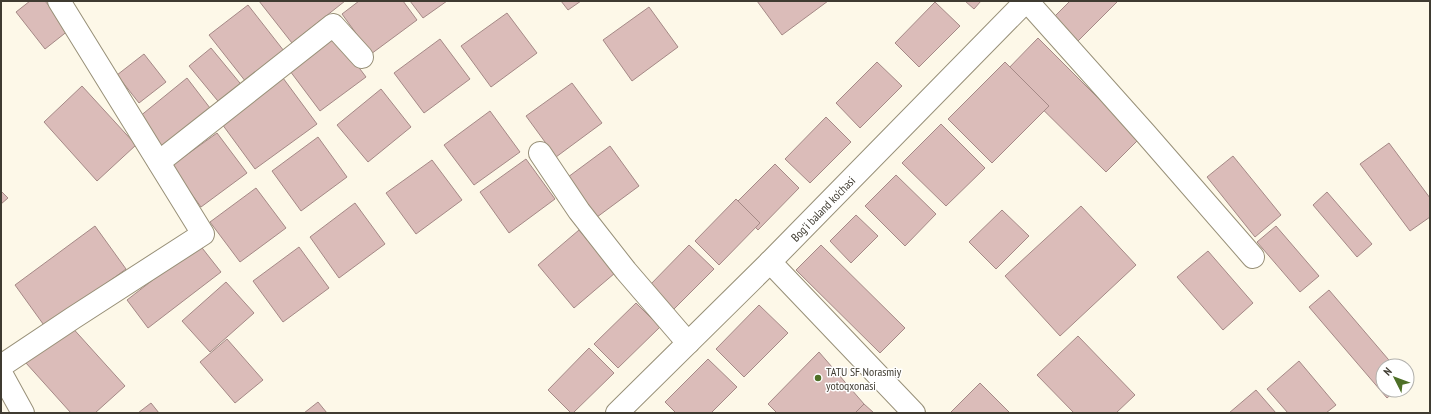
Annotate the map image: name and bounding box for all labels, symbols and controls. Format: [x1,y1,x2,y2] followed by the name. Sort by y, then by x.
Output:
[787,173,858,244] street label: Bog'i baland ko'chasi
[1375,358,1415,398] north arrow
[826,364,902,393] place label: TATU SF Norasmiy yotoqxonasi
[1380,364,1395,378] text: N
[813,373,823,383] marker: TATU SF Norasmiy yotoqxonasi

